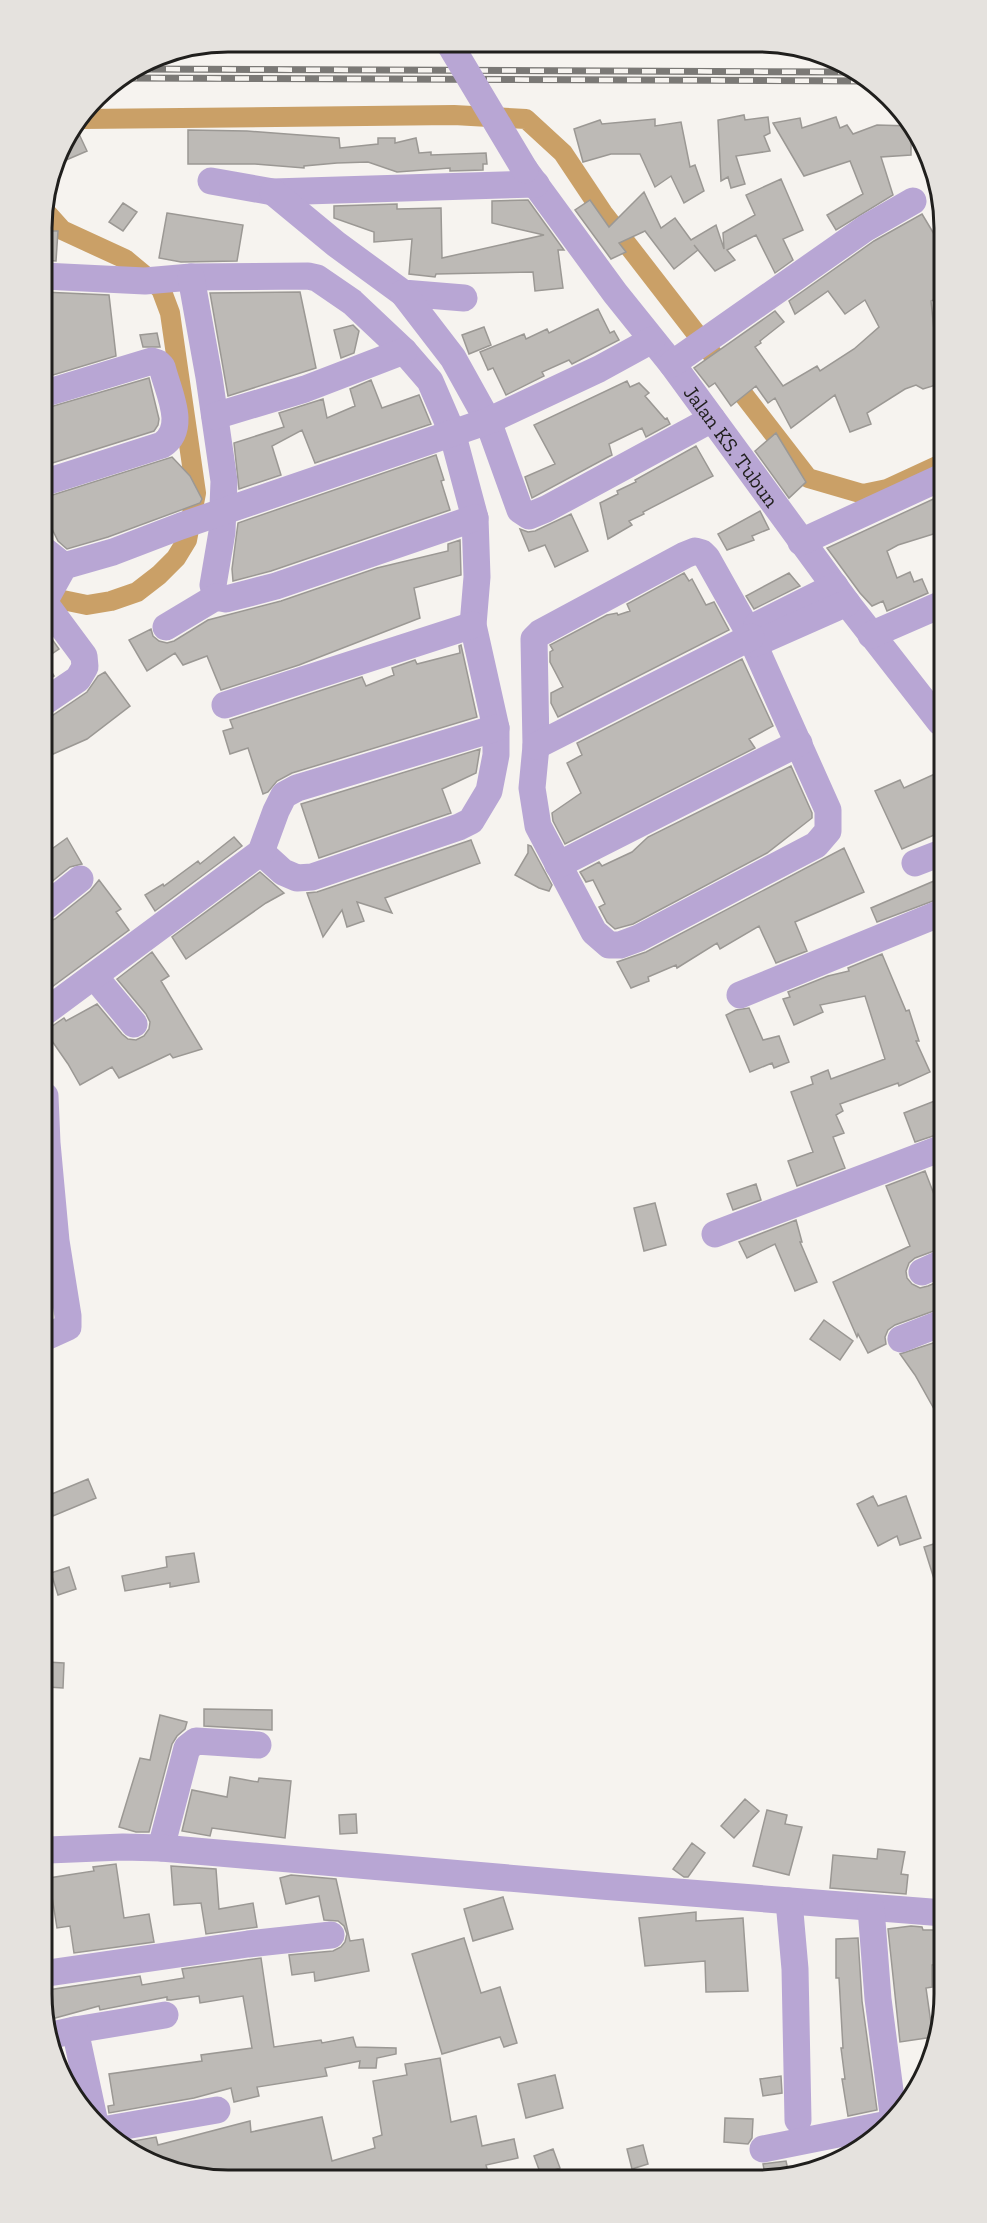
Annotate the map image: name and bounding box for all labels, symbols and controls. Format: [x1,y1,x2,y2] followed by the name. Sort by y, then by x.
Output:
[679,380,785,512] street label: Jalan KS. Tubun

